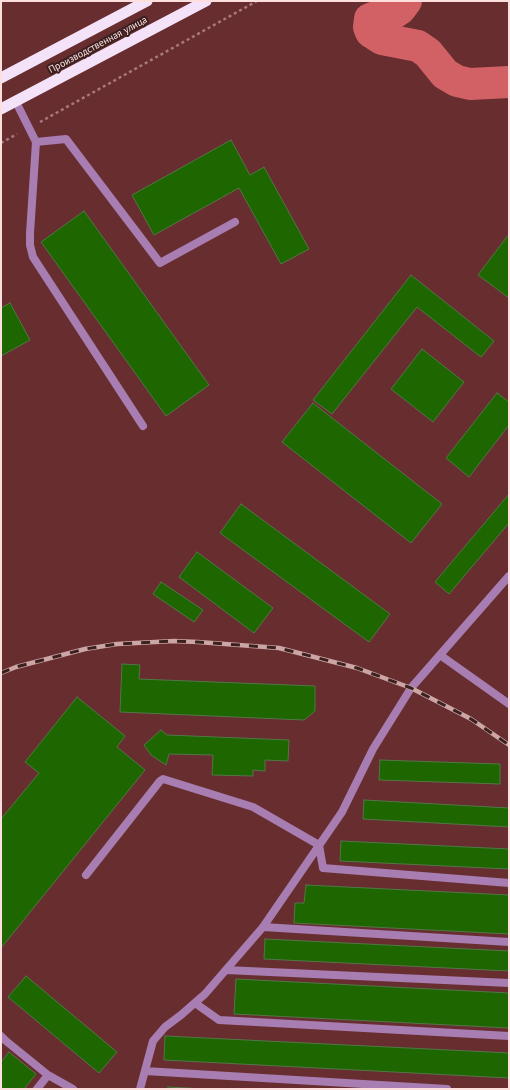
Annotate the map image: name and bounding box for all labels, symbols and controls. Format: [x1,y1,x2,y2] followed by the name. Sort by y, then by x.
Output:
[47,14,149,76] street label: Производственная улица

